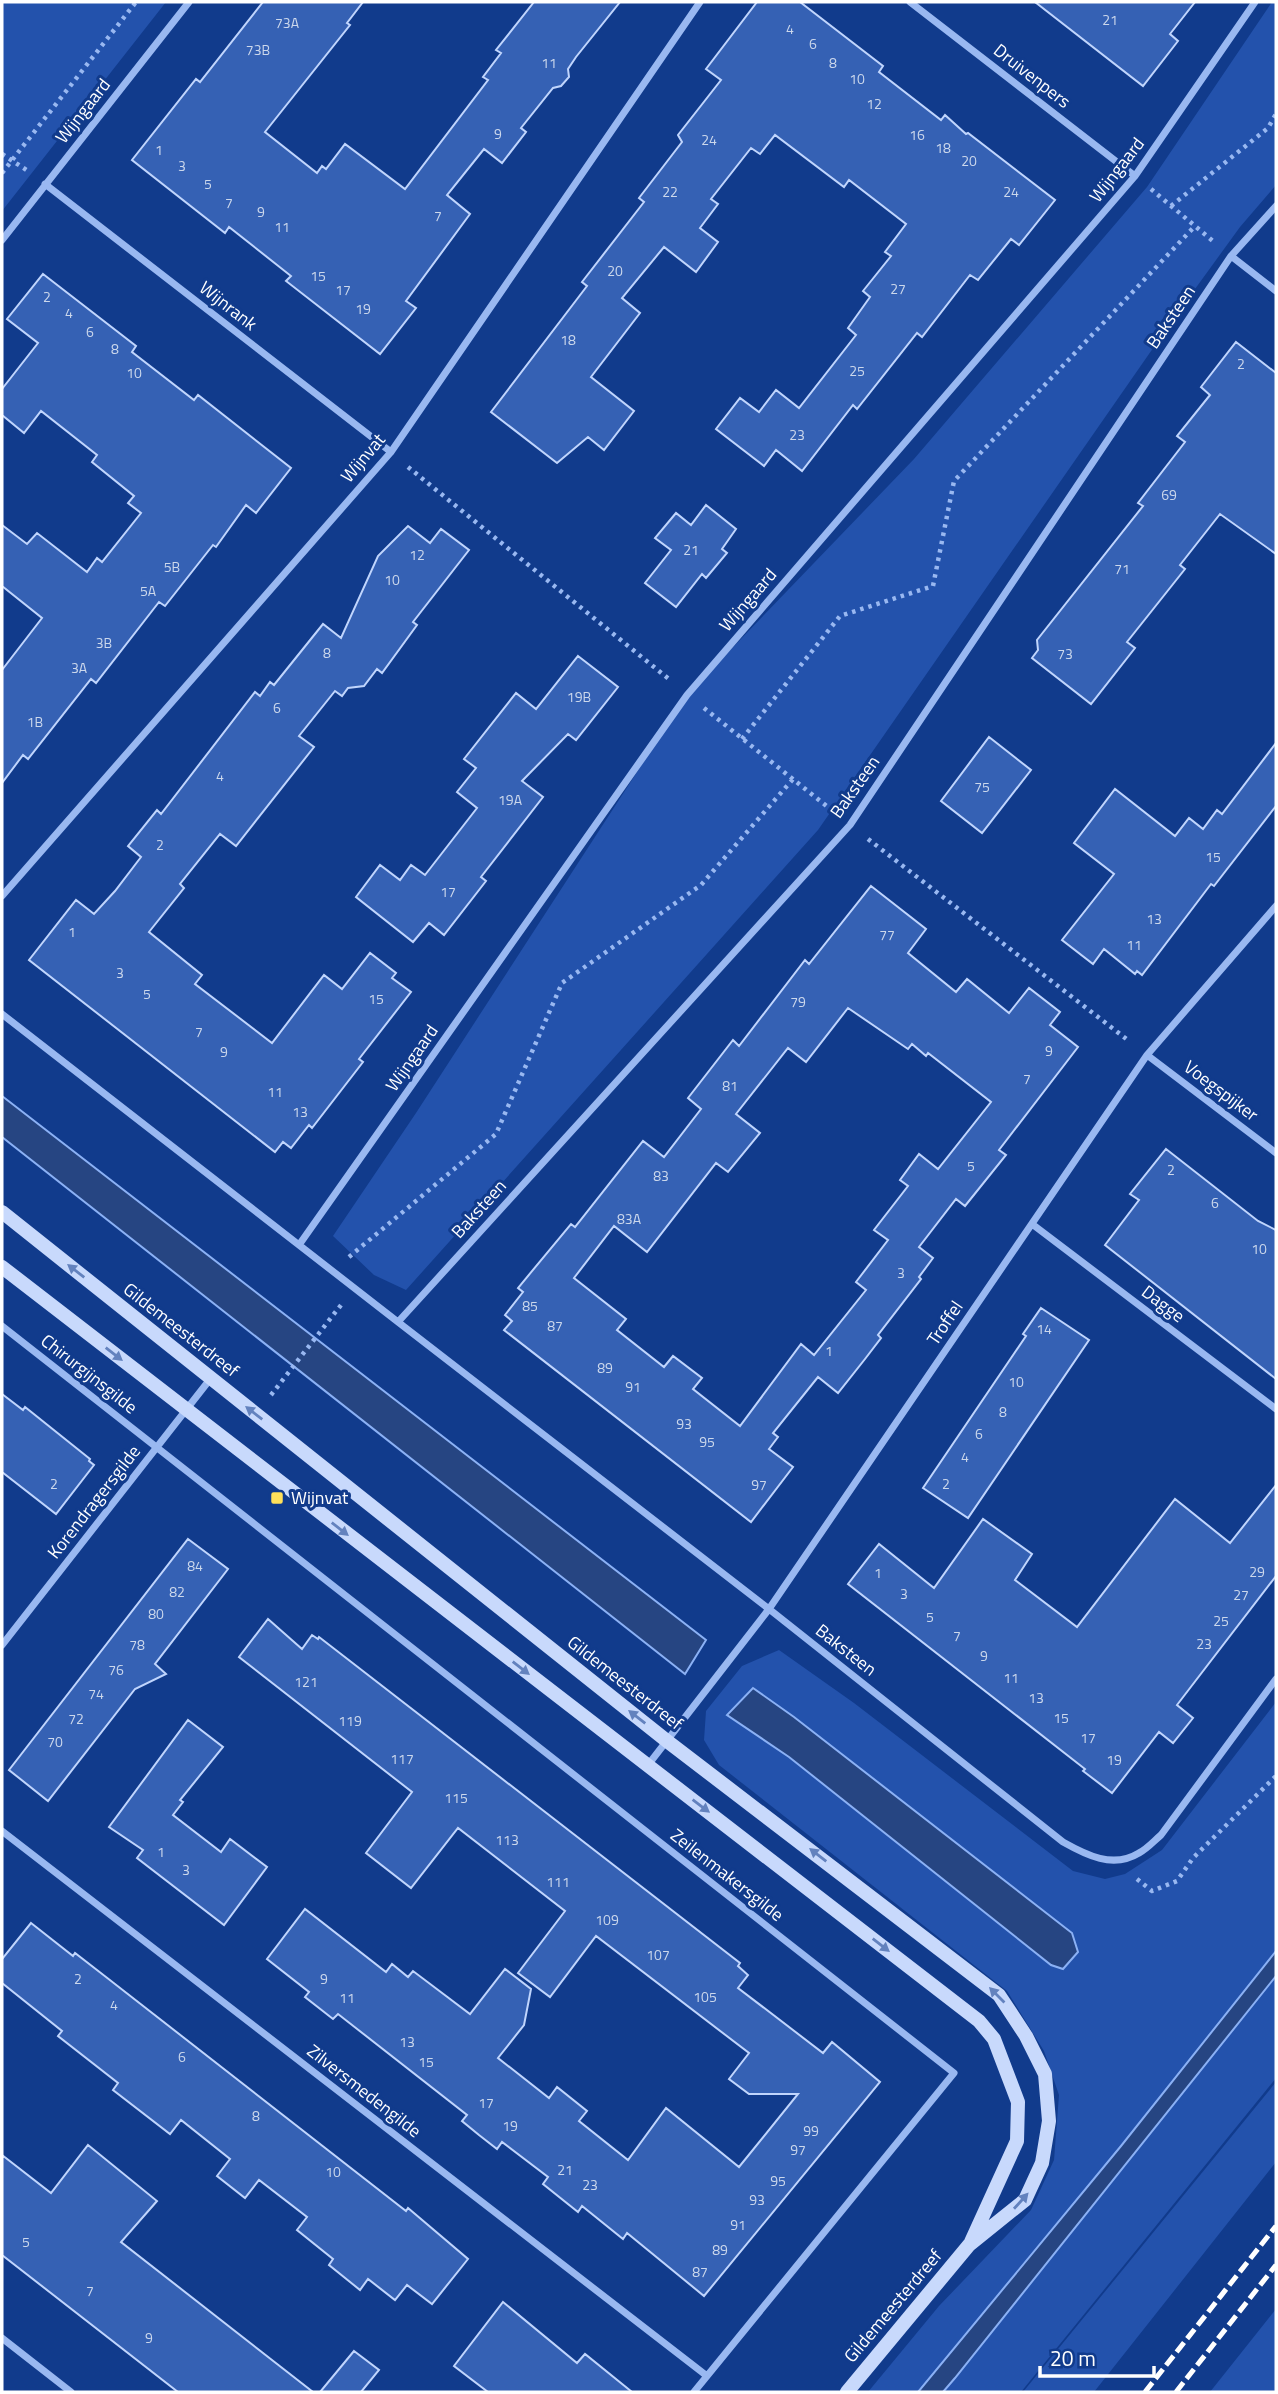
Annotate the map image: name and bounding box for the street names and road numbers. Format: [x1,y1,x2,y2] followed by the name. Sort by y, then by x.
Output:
[988,37,1077,114] street label: Druivenpers
[48,72,117,149] street label: Wijngaard
[1082,131,1151,208] street label: Wijngaard
[194,274,263,337] street label: Wijnrank
[1139,280,1202,354] street label: Baksteen
[334,427,392,488] street label: Wijnvat
[712,562,783,637] street label: Wijngaard
[823,750,886,824] street label: Baksteen
[379,1019,445,1097] street label: Wijngaard
[1178,1054,1264,1128] street label: Voegspijker
[445,1173,513,1244] street label: Baksteen
[118,1276,245,1384] street label: Gildemeesterdreef
[1136,1278,1191,1329] street label: Dagge
[920,1295,969,1350] street label: Troffel
[35,1327,143,1420] street label: Chirurgijnsgilde
[41,1439,147,1564] street label: Korendragersgilde
[810,1617,883,1682] street label: Baksteen
[562,1629,689,1737] street label: Gildemeesterdreef
[665,1822,790,1928] street label: Zeilenmakersgilde
[302,2037,427,2144] street label: Zilversmedengilde
[837,2243,948,2368] street label: Gildemeesterdreef

